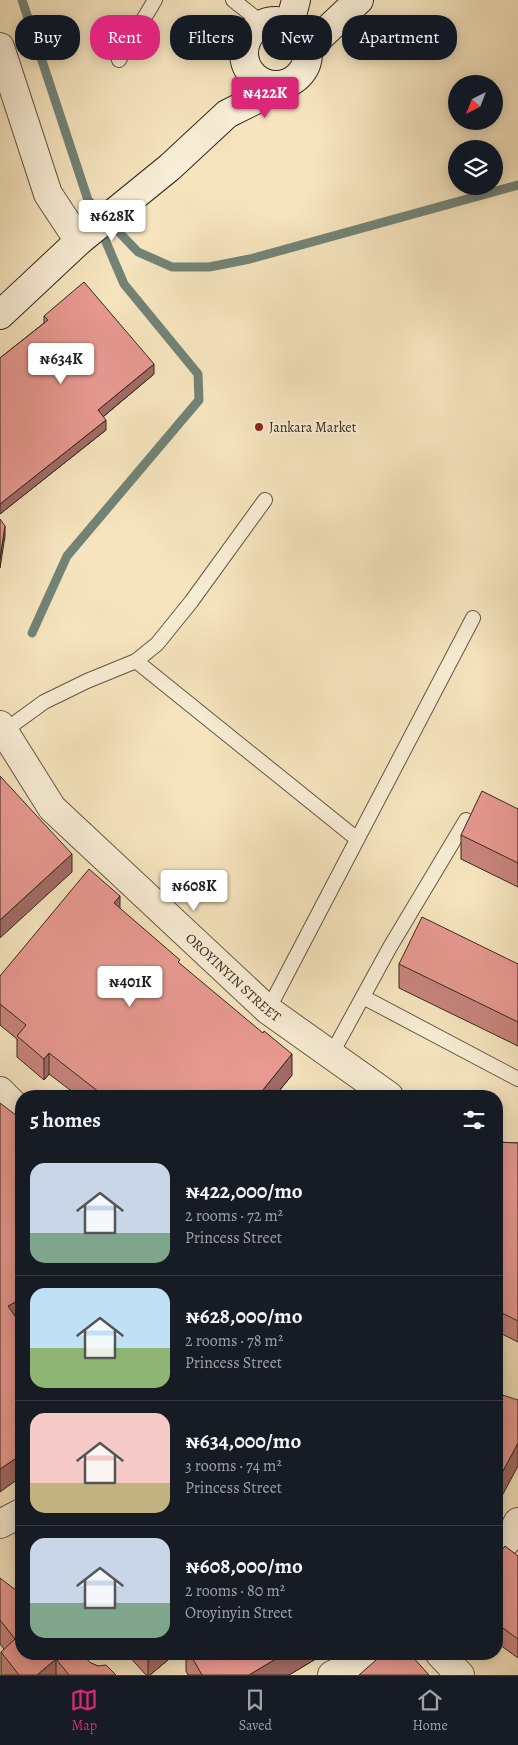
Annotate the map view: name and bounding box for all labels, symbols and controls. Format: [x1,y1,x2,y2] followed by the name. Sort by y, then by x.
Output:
[15,15,80,60] chip: Buy
[90,15,160,60] chip: Rent
[170,15,252,60] chip: Filters
[262,15,332,60] chip: New
[342,15,457,60] chip: Apartment
[448,75,502,130] north arrow
[448,75,503,195] map controls
[230,76,300,119] pin: ₦422K
[243,82,287,104] text: ₦422K
[448,140,503,195] button: layers
[77,200,147,242] pin: ₦628K
[90,205,134,227] text: ₦628K
[26,342,96,385] pin: ₦634K
[39,348,83,370] text: ₦634K
[269,418,357,437] place label: Jankara Market
[253,421,265,433] marker: Jankara Market
[159,870,229,912] pin: ₦608K
[171,875,217,897] text: ₦608K
[182,928,285,1026] street label: OROYINYIN STREET
[95,966,165,1008] pin: ₦401K
[108,971,152,993] text: ₦401K
[30,1106,101,1134] text: 5 homes
[460,1106,488,1134] icon: filters
[185,1177,303,1205] text: ₦422,000/mo
[70,1183,130,1243] icon: home
[185,1205,283,1227] text: 2 rooms · 72 m²
[185,1227,282,1249] text: Princess Street
[185,1302,303,1330] text: ₦628,000/mo
[70,1308,130,1368] icon: home
[185,1330,283,1352] text: 2 rooms · 78 m²
[185,1352,282,1374] text: Princess Street
[185,1427,301,1455] text: ₦634,000/mo
[70,1433,130,1493] icon: home
[185,1455,282,1477] text: 3 rooms · 74 m²
[185,1477,282,1499] text: Princess Street
[185,1552,303,1580] text: ₦608,000/mo
[70,1558,130,1618] icon: home
[185,1580,285,1602] text: 2 rooms · 80 m²
[185,1602,293,1624] text: Oroyinyin Street
[70,1686,98,1735] tab: Map
[239,1686,272,1735] tab: Saved
[413,1686,448,1735] tab: Home

